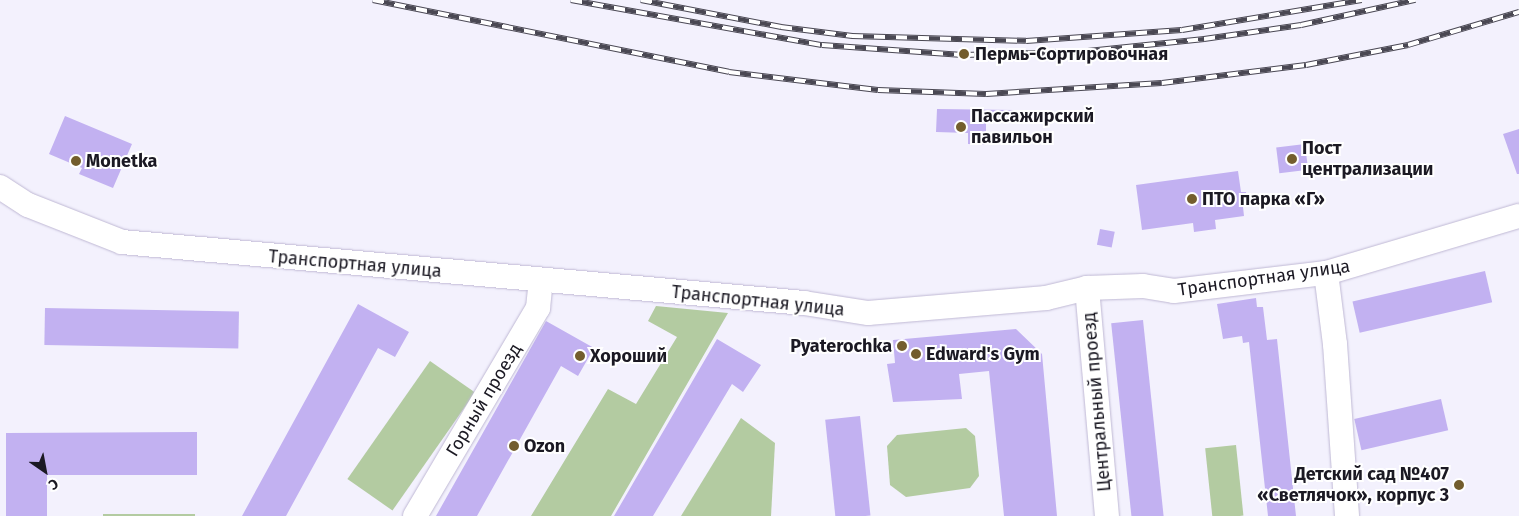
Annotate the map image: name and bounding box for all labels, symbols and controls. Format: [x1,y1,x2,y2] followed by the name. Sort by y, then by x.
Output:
[975,43,1168,65] place label: Пермь-Сортировочная
[957,47,971,61] marker: Пермь-Сортировочная
[971,106,1094,148] place label: Пассажирский павильон
[955,121,967,133] marker: Пассажирский павильон
[1302,138,1433,180] place label: Пост централизации
[86,150,157,172] place label: Monetka
[1286,153,1298,165] marker: Пост централизации
[70,155,82,167] marker: Monetka
[1202,188,1325,210] place label: ПТО парка «Г»
[1186,193,1198,205] marker: ПТО парка «Г»
[268,246,442,282] street label: Транспортная улица
[1177,255,1351,301] street label: Транспортная улица
[671,281,845,321] street label: Транспортная улица
[1078,311,1116,493] street label: Центральный проезд
[790,335,892,357] place label: Pyaterochka
[442,340,526,460] street label: Горный проезд
[896,340,908,352] marker: Pyaterochka
[926,343,1040,365] place label: Edward's Gym
[590,345,667,367] place label: Хороший
[910,348,922,360] marker: Edward's Gym
[574,350,586,362] marker: Хороший
[524,435,565,457] place label: Ozon
[508,440,520,452] marker: Ozon
[20,446,70,496] north arrow
[1257,464,1449,506] place label: Детский сад №407 «Светлячок», корпус 3
[45,475,61,493] text: С
[1453,479,1465,491] marker: Детский сад №407 «Светлячок», корпус 3

